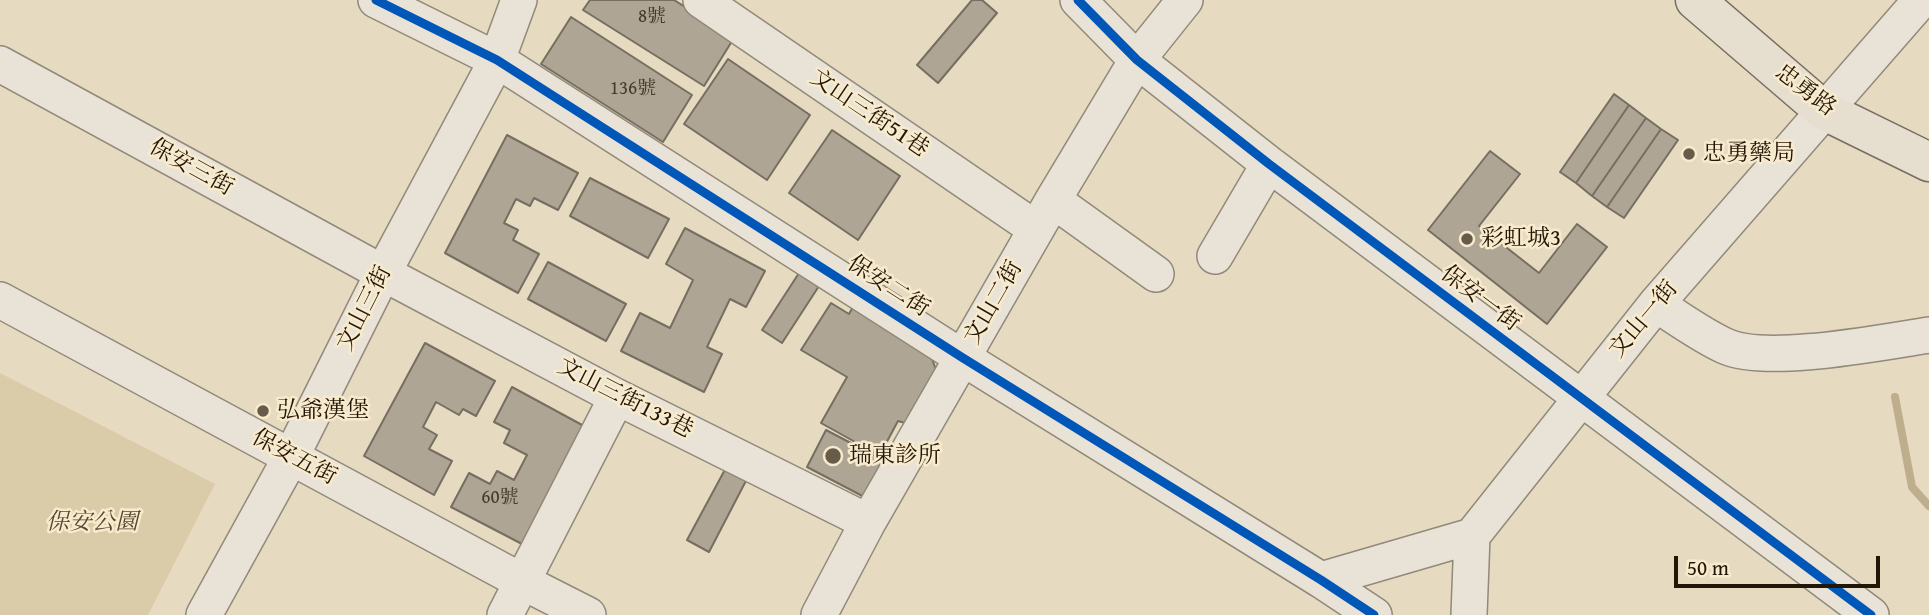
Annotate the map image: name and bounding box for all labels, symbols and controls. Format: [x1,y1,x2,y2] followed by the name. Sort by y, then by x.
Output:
[638,6,666,28] house number: 8號
[1769,59,1841,123] street label: 忠勇路
[804,64,934,164] street label: 文山三街51巷
[610,78,656,100] house number: 136號
[144,134,238,202] street label: 保安三街
[1703,140,1795,168] place label: 忠勇藥局
[1681,146,1697,162] marker: 忠勇藥局
[1481,225,1561,253] place label: 彩虹城3
[1459,231,1475,247] marker: 彩虹城3
[842,250,934,324] street label: 保安二街
[959,256,1029,350] street label: 文山二街
[1435,260,1525,338] street label: 保安一街
[332,262,398,356] street label: 文山三街
[1604,276,1684,364] street label: 文山一街
[553,353,697,445] street label: 文山三街133巷
[277,397,369,425] place label: 弘爺漢堡
[255,403,271,419] marker: 弘爺漢堡
[247,424,341,492] street label: 保安五街
[849,442,941,470] place label: 瑞東診所
[823,446,843,466] marker: 瑞東診所
[481,487,519,509] house number: 60號
[46,509,138,537] park label: 保安公園
[1677,542,1884,586] scale bar
[1687,552,1729,583] text: 50 m

